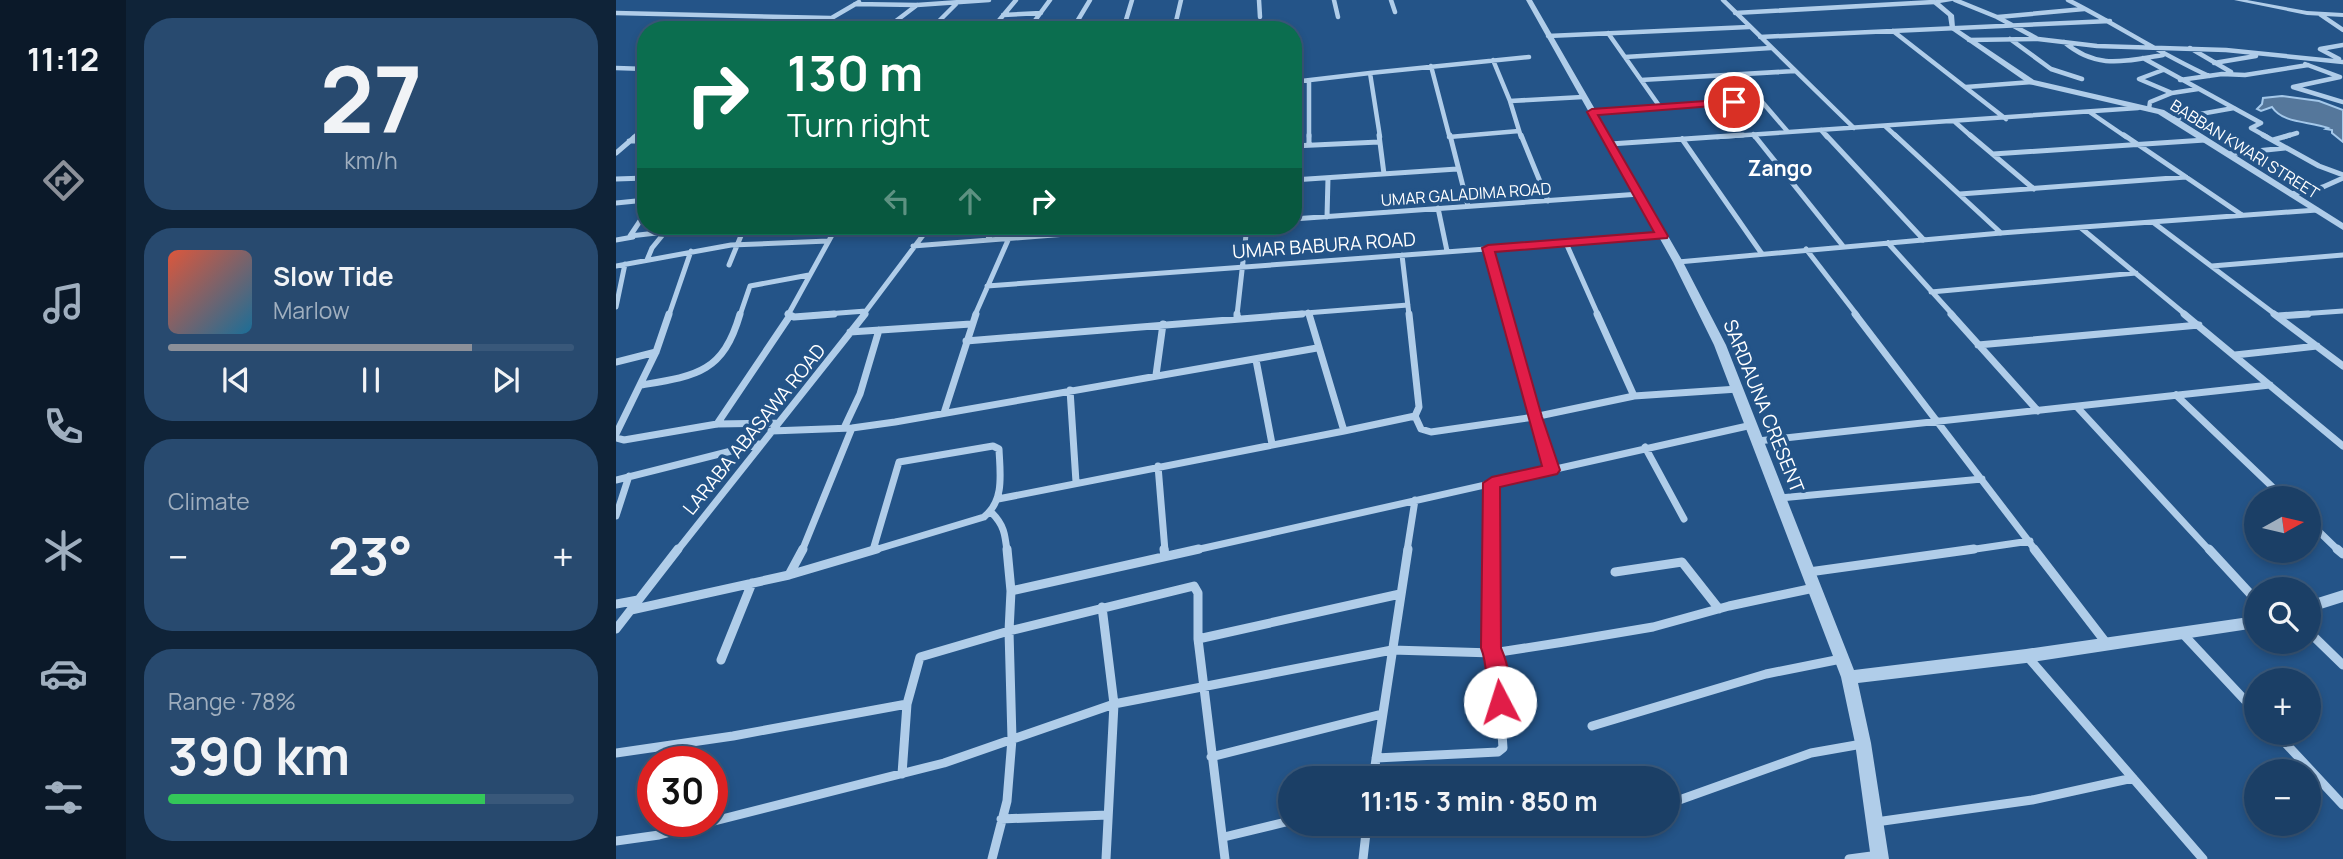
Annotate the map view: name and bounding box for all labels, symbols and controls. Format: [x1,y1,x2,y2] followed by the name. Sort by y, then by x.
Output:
[320,36,422,160] text: 27
[27,37,99,81] text: 11:12
[787,39,923,106] text: 130 m
[672,49,763,140] icon: right
[1704,72,1764,132] pin
[1715,83,1753,121] icon: arrive
[2166,94,2324,204] street label: BABBAN KWARI STREET
[787,103,930,147] text: Turn right
[344,144,398,176] text: km/h
[1747,154,1813,182] district label: Zango
[39,156,88,205] icon: directions
[1380,177,1552,211] street label: UMAR GALADIMA ROAD
[878,182,916,220] icon: left
[951,182,989,220] icon: ahead
[1024,182,1062,220] icon: right
[1231,226,1417,264] street label: UMAR BABURA ROAD
[273,258,394,294] text: Slow Tide
[39,279,88,328] icon: music
[273,294,350,326] text: Marlow
[1717,315,1811,497] street label: SARDAUNA CRESENT
[677,338,831,520] street label: LARABA ABASAWA ROAD
[217,361,255,399] icon: previous
[352,361,390,399] icon: pause
[487,361,525,399] icon: next
[39,402,88,451] icon: phone
[168,485,250,517] text: Climate
[2244,486,2320,564] north arrow
[2244,486,2321,836] map controls
[328,520,413,591] text: 23°
[39,526,88,575] icon: climate
[168,530,189,582] text: −
[552,530,574,582] text: +
[2244,577,2321,654] button: search
[39,649,88,698] icon: car
[1463,665,1537,739] position arrow
[2244,668,2321,745] button: +
[168,685,296,717] text: Range · 78%
[168,720,350,791] text: 390 km
[637,746,728,837] speed limit sign: 30
[2244,759,2321,836] button: −
[39,773,88,822] icon: filters
[1360,783,1598,819] text: 11:15 · 3 min · 850 m

